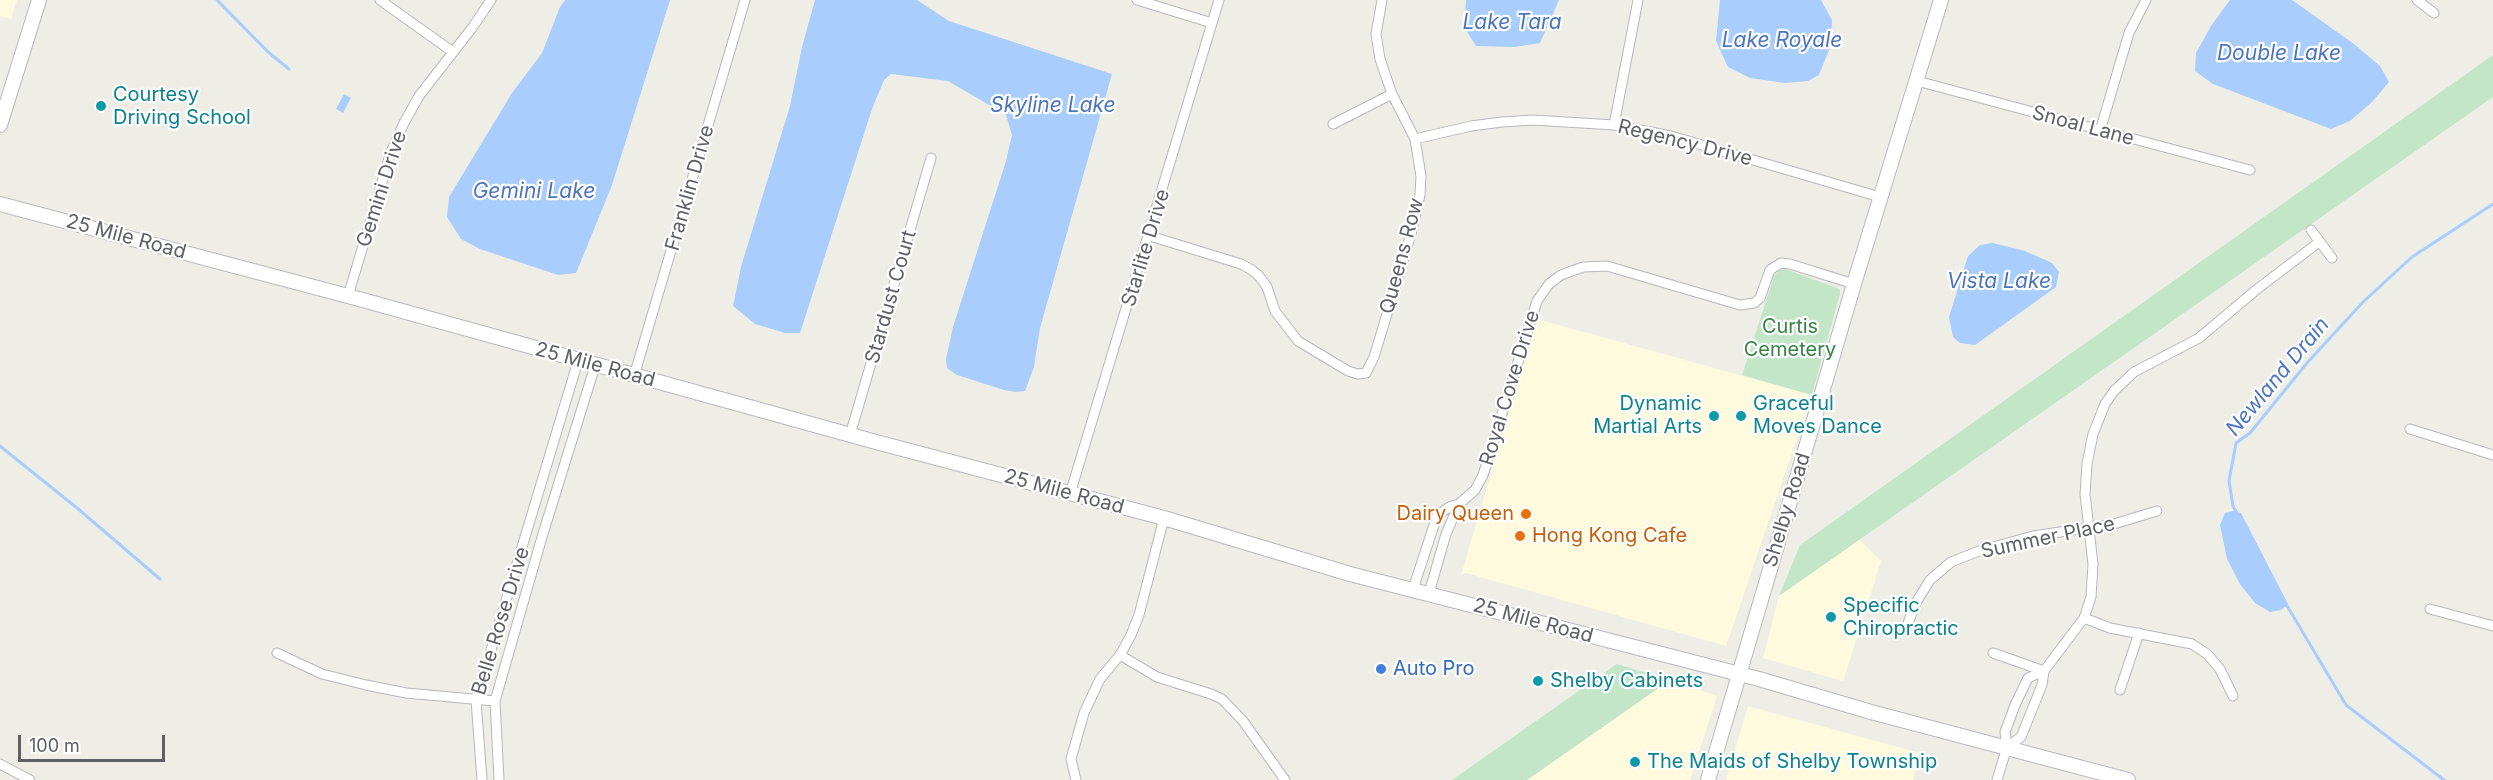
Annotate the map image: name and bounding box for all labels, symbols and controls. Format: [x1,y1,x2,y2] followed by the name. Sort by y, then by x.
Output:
[1462,10,1562,36] water label: Lake Tara
[1722,28,1842,54] water label: Lake Royale
[2217,41,2341,67] water label: Double Lake
[113,83,251,130] place label: Courtesy Driving School
[990,93,1116,119] water label: Skyline Lake
[94,99,108,113] marker: Courtesy Driving School
[2029,101,2137,151] street label: Snoal Lane
[1615,115,1755,171] street label: Regency Drive
[661,122,719,254] street label: Franklin Drive
[352,128,412,250] street label: Gemini Drive
[473,179,595,205] water label: Gemini Lake
[1117,186,1175,310] street label: Starlite Drive
[1375,195,1429,317] street label: Queens Row
[63,209,189,265] street label: 25 Mile Road
[861,228,921,366] street label: Stardust Court
[1947,269,2051,295] water label: Vista Lake
[1475,308,1545,468] street label: Royal Cove Drive
[2221,313,2335,441] water label: Newland Drain
[1744,315,1836,362] park label: Curtis Cemetery
[532,337,658,393] street label: 25 Mile Road
[1593,392,1702,439] place label: Dynamic Martial Arts
[1753,392,1882,439] place label: Graceful Moves Dance
[1707,409,1721,423] marker: Dynamic Martial Arts
[1734,409,1748,423] marker: Graceful Moves Dance
[1758,450,1816,570] street label: Shelby Road
[1001,464,1127,520] street label: 25 Mile Road
[1397,502,1514,526] place label: Dairy Queen
[1519,507,1533,521] marker: Dairy Queen
[1979,512,2117,564] street label: Summer Place
[1532,524,1687,548] place label: Hong Kong Cafe
[1513,529,1527,543] marker: Hong Kong Cafe
[467,544,535,698] street label: Belle Rose Drive
[1470,593,1596,649] street label: 25 Mile Road
[1843,594,1959,641] place label: Specific Chiropractic
[1824,610,1838,624] marker: Specific Chiropractic
[1393,657,1475,681] place label: Auto Pro
[1374,662,1388,676] marker: Auto Pro
[1550,669,1703,693] place label: Shelby Cabinets
[1531,674,1545,688] marker: Shelby Cabinets
[21,723,168,761] scale bar
[29,735,80,756] text: 100 m
[1647,750,1937,774] place label: The Maids of Shelby Township
[1628,755,1642,769] marker: The Maids of Shelby Township

